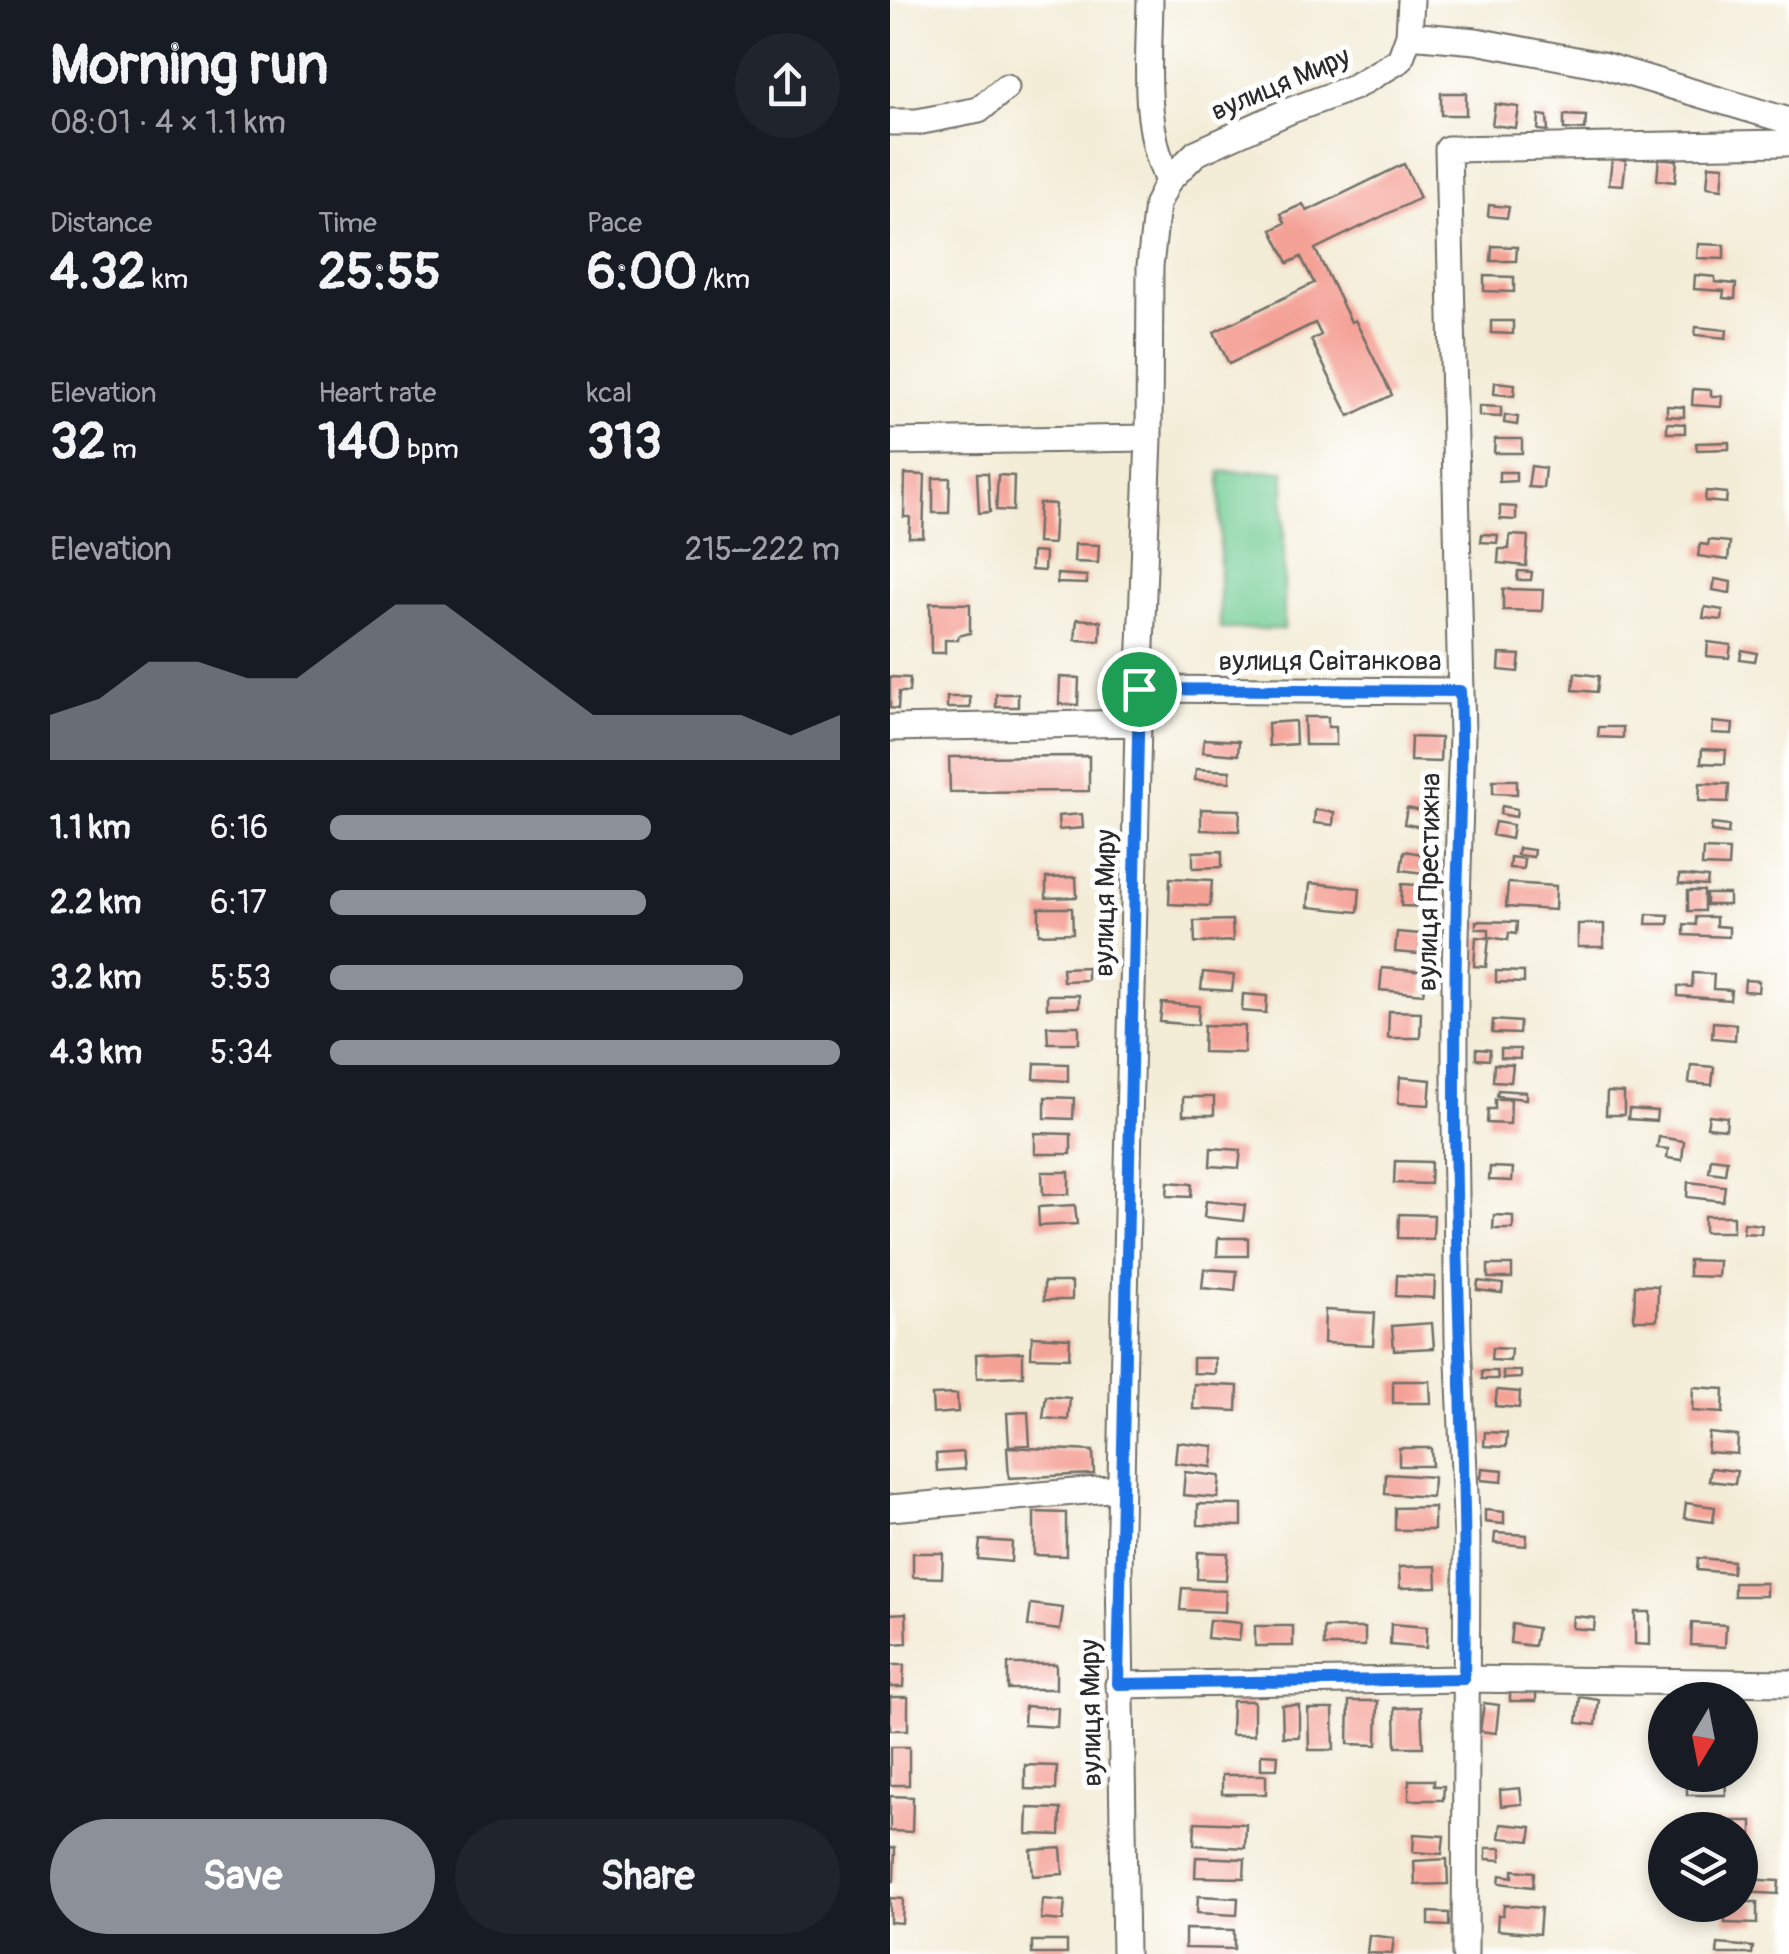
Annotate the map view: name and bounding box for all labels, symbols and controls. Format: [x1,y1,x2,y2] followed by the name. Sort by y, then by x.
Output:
[50,31,328,100] text: Morning run
[735,33,840,138] button: share
[1206,39,1355,129] street label: вулиця Миру
[50,103,286,143] text: 08:01 · 4 × 1.1 km
[50,206,152,241] text: Distance
[318,206,377,241] text: Time
[587,206,642,241] text: Pace
[50,241,146,304] text: 4.32
[318,241,441,304] text: 25:55
[587,241,697,304] text: 6:00
[146,262,188,297] text: km
[697,262,750,297] text: /km
[50,376,157,411] text: Elevation
[318,376,436,411] text: Heart rate
[587,376,632,411] text: kcal
[50,411,106,474] text: 32
[318,411,401,474] text: 140
[587,411,662,474] text: 313
[106,432,137,467] text: m
[401,432,459,467] text: bpm
[50,530,172,570] text: Elevation
[684,530,840,570] text: 215–222 m
[1218,644,1442,679] street label: вулиця Світанкова
[1097,647,1182,732] pin
[1112,662,1167,717] icon: arrive
[1410,772,1449,992] street label: вулиця Престижна
[50,808,131,848] text: 1.1 km
[210,808,268,848] text: 6:16
[1087,829,1124,977] street label: вулиця Миру
[50,883,142,923] text: 2.2 km
[210,883,267,923] text: 6:17
[50,958,141,998] text: 3.2 km
[210,958,271,998] text: 5:53
[50,1033,142,1073] text: 4.3 km
[210,1033,272,1073] text: 5:34
[1073,1639,1110,1787] street label: вулиця Миру
[1648,1682,1758,1792] north arrow
[1648,1682,1758,1922] map controls
[1648,1812,1758,1922] button: layers
[50,1819,435,1934] button: Save
[455,1819,840,1934] button: Share

